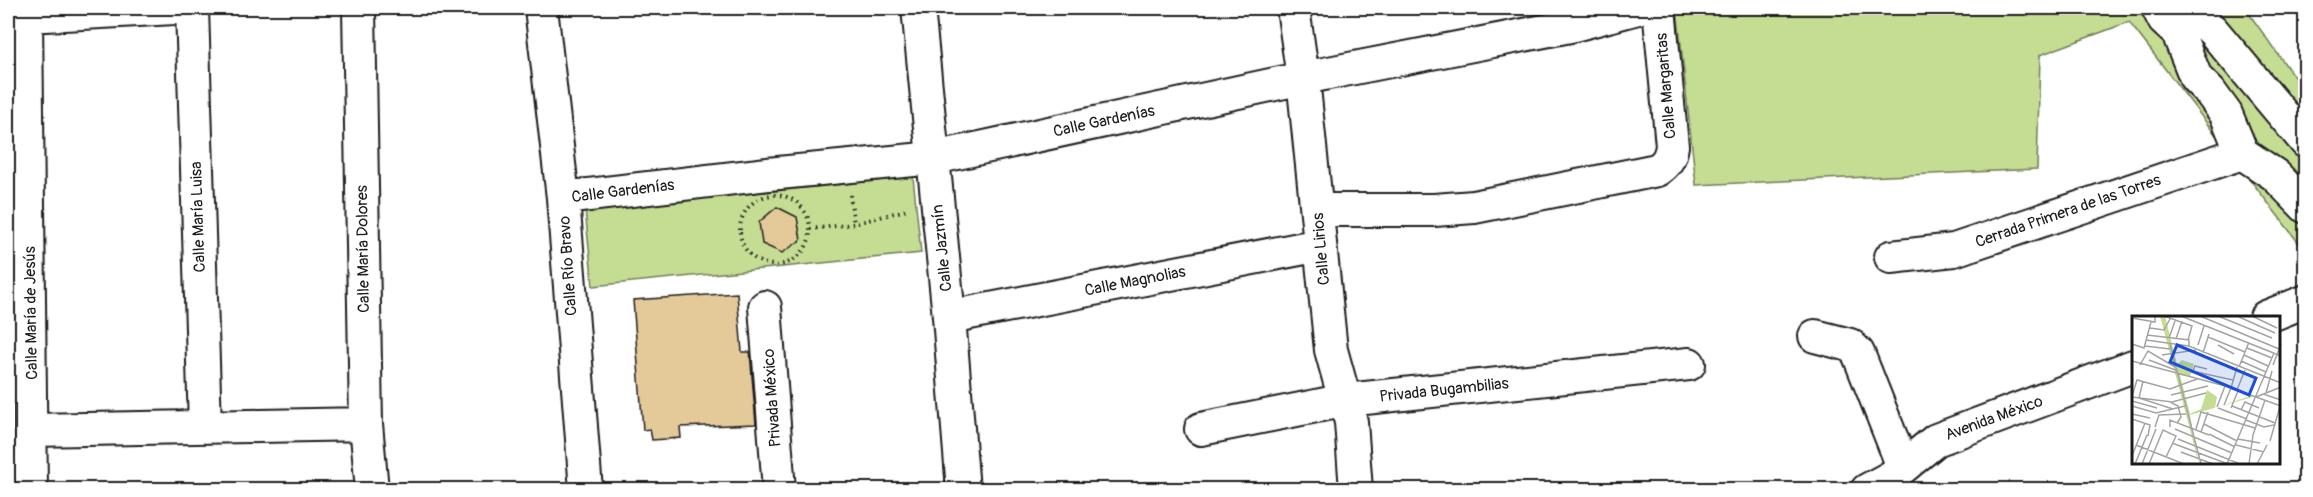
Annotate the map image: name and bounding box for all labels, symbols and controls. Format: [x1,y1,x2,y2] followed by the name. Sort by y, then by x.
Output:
[1651,32,1681,140] street label: Calle Margaritas
[1051,100,1157,142] street label: Calle Gardenías
[186,161,210,273] street label: Calle María Luisa
[1973,170,2163,252] street label: Cerrada Primera de las Torres
[570,175,676,207] street label: Calle Gardenías
[352,185,374,313] street label: Calle María Dolores
[927,203,957,293] street label: Calle Jazmín
[1308,212,1334,286] street label: Calle Lirios
[555,215,581,317] street label: Calle Río Bravo
[20,246,42,380] street label: Calle María de Jesús
[1083,261,1187,301] street label: Calle Magnolias
[2132,316,2280,464] inset map
[759,348,785,448] street label: Privada México
[1378,373,1510,407] street label: Privada Bugambilias
[1942,391,2046,445] street label: Avenida México

